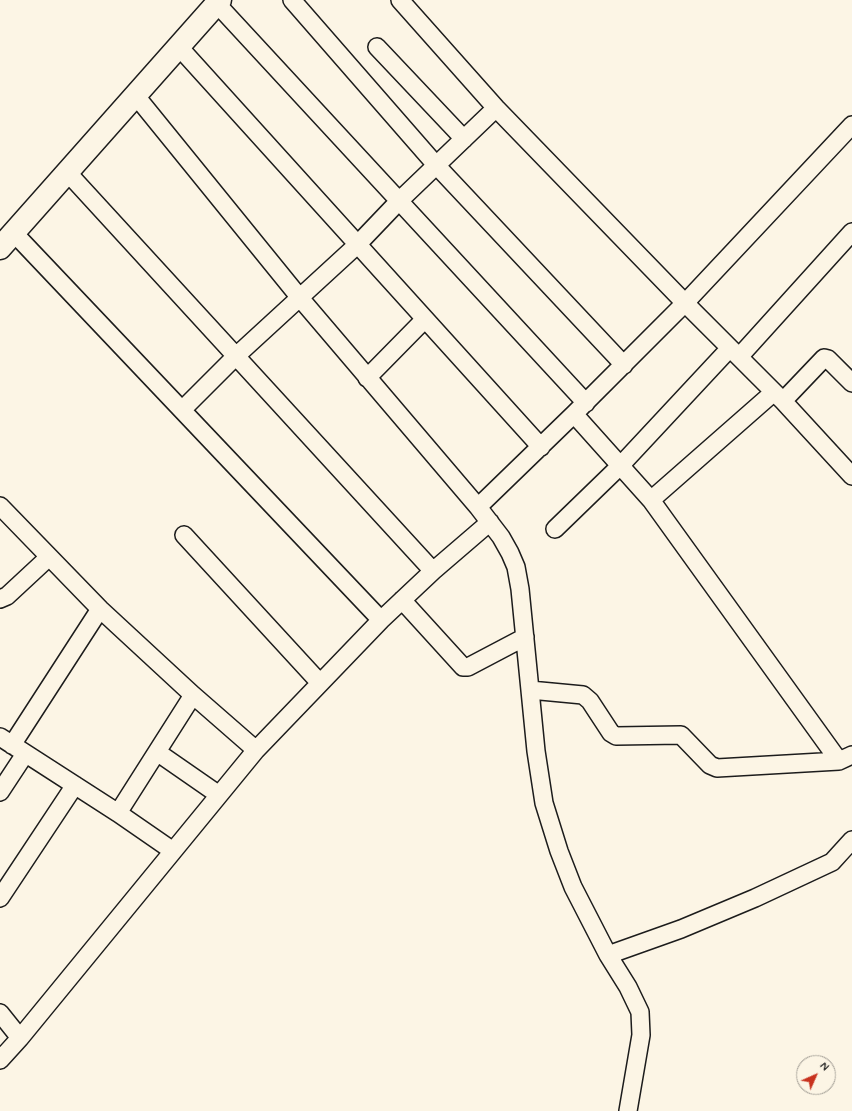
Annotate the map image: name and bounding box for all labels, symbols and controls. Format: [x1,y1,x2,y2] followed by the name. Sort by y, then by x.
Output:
[796,1055,836,1095] north arrow
[816,1060,831,1075] text: N

